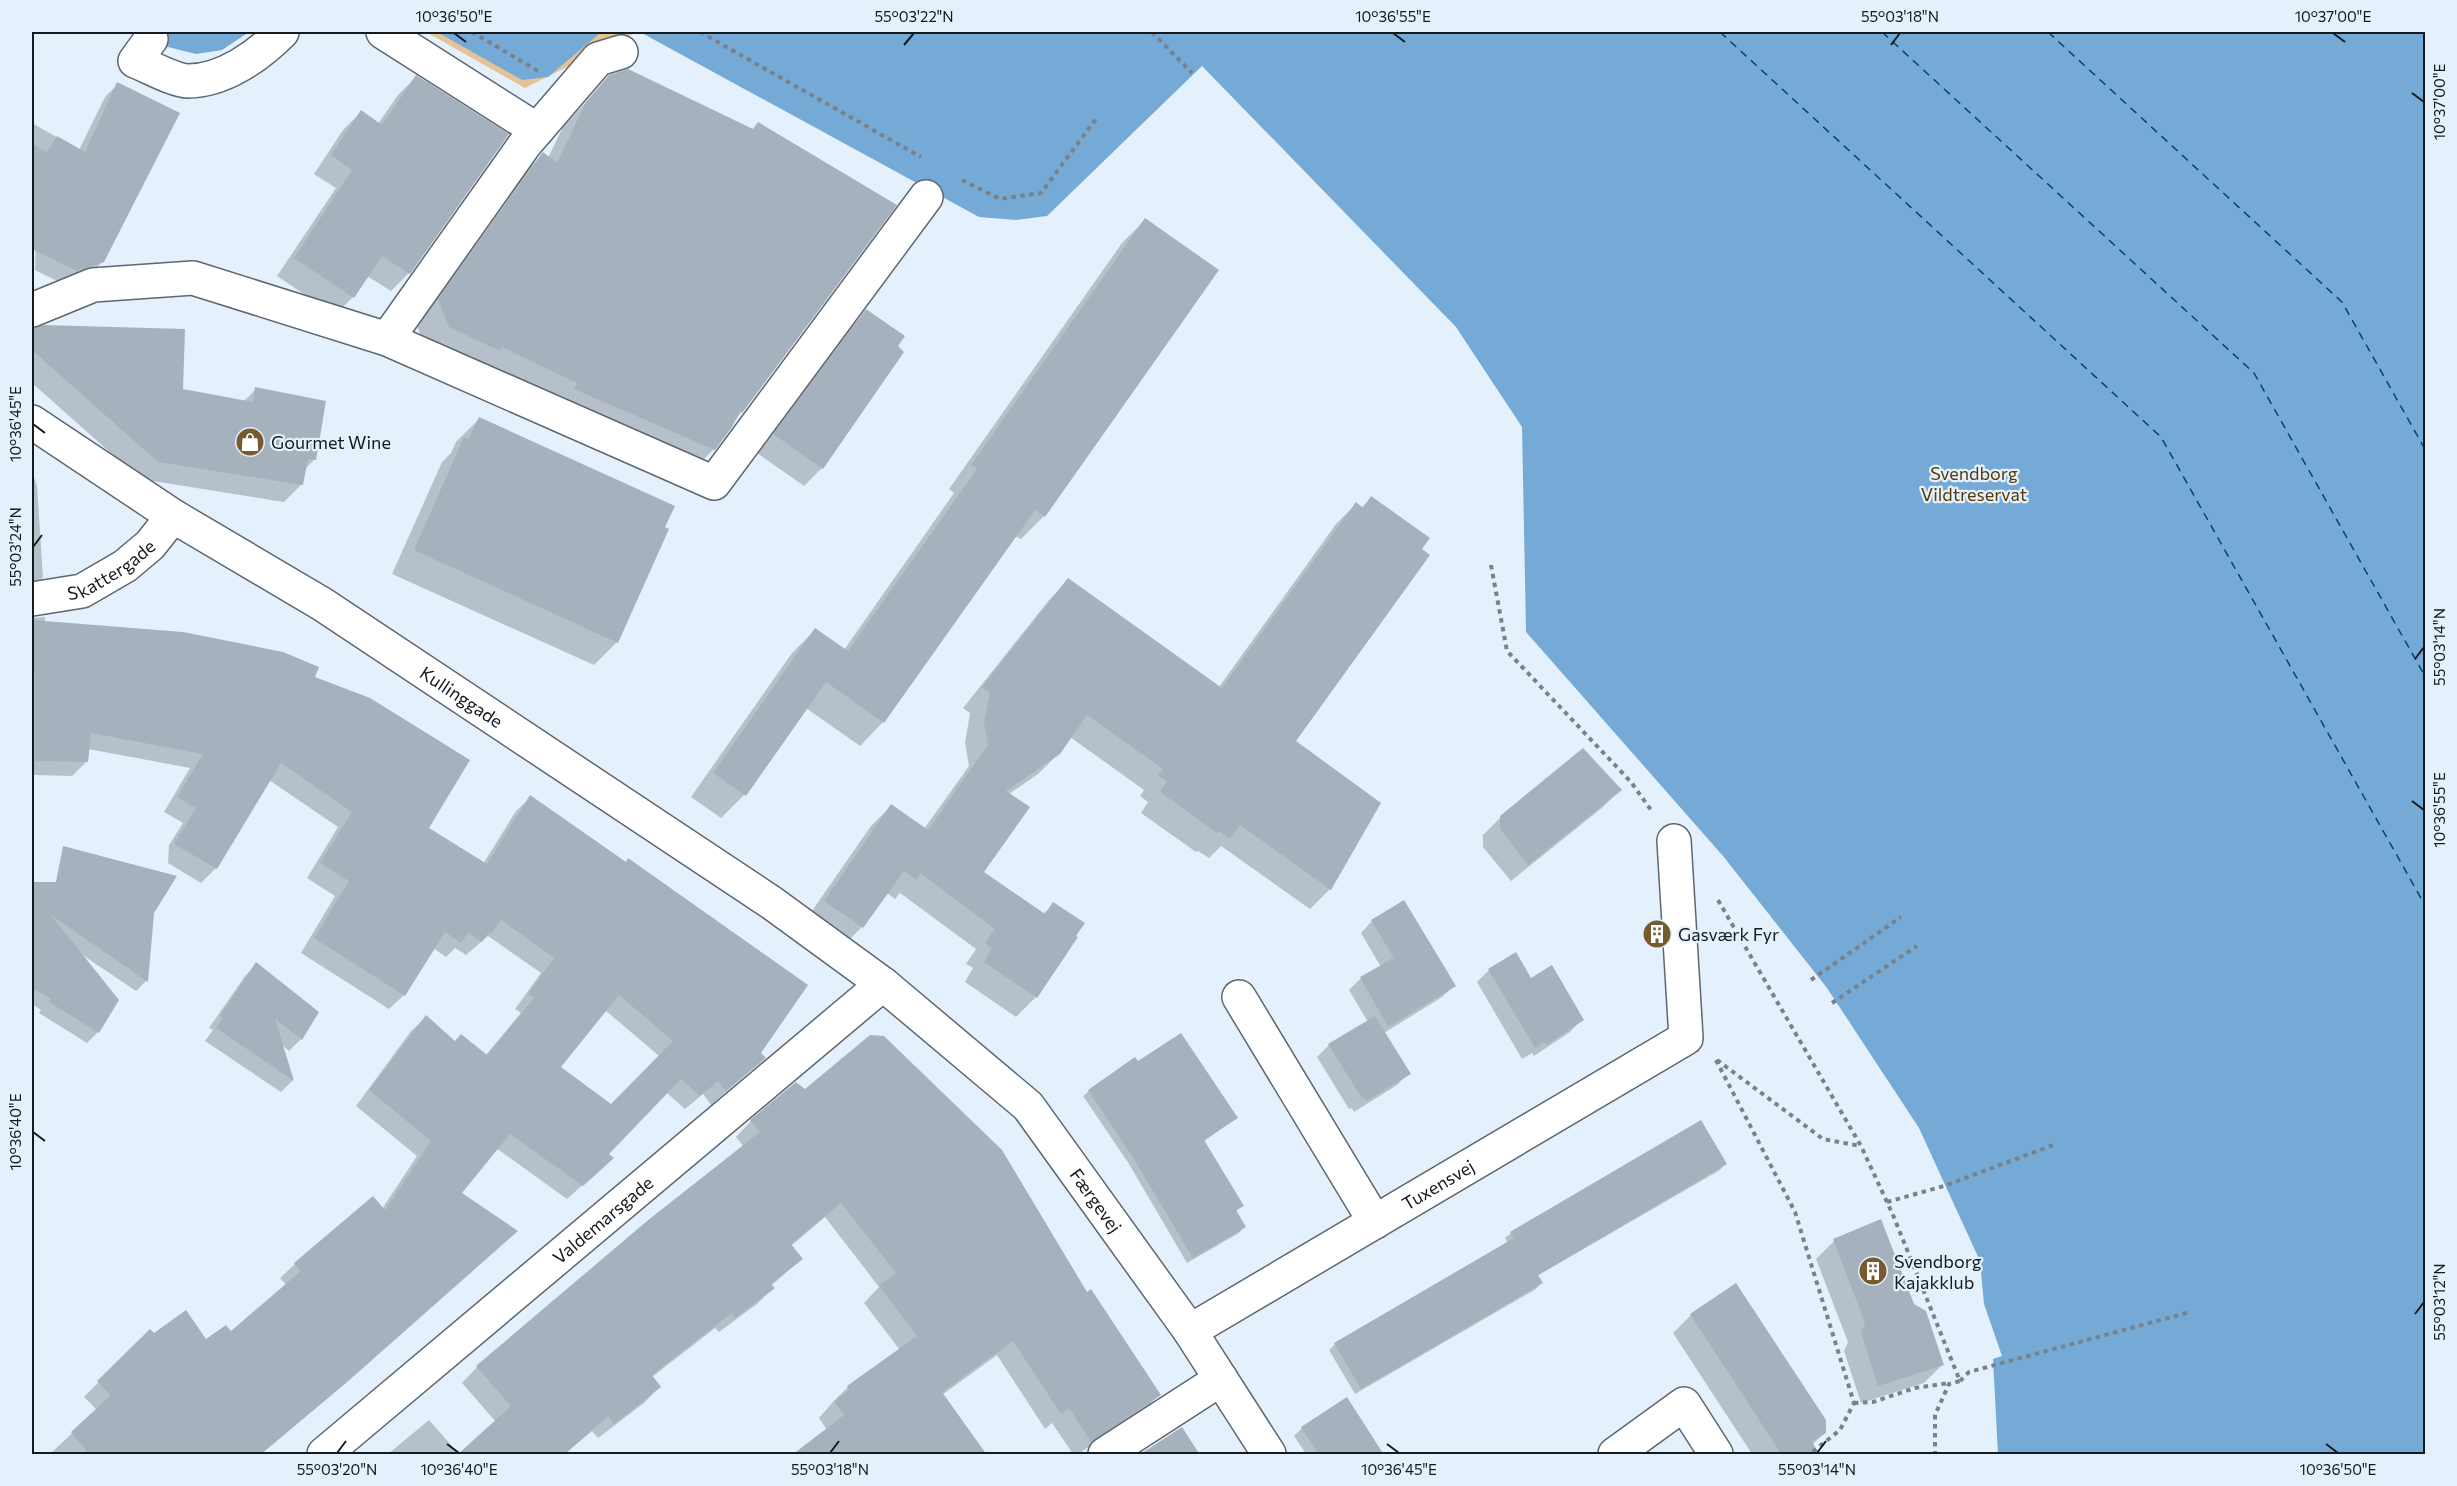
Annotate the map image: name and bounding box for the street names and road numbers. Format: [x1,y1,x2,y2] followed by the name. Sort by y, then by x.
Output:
[66,535,159,604] street label: Skattergade
[416,661,507,732] street label: Kullinggade
[1398,1155,1478,1214] street label: Tuxensvej
[1065,1164,1126,1237] street label: Færgevej
[548,1171,657,1268] street label: Valdemarsgade

